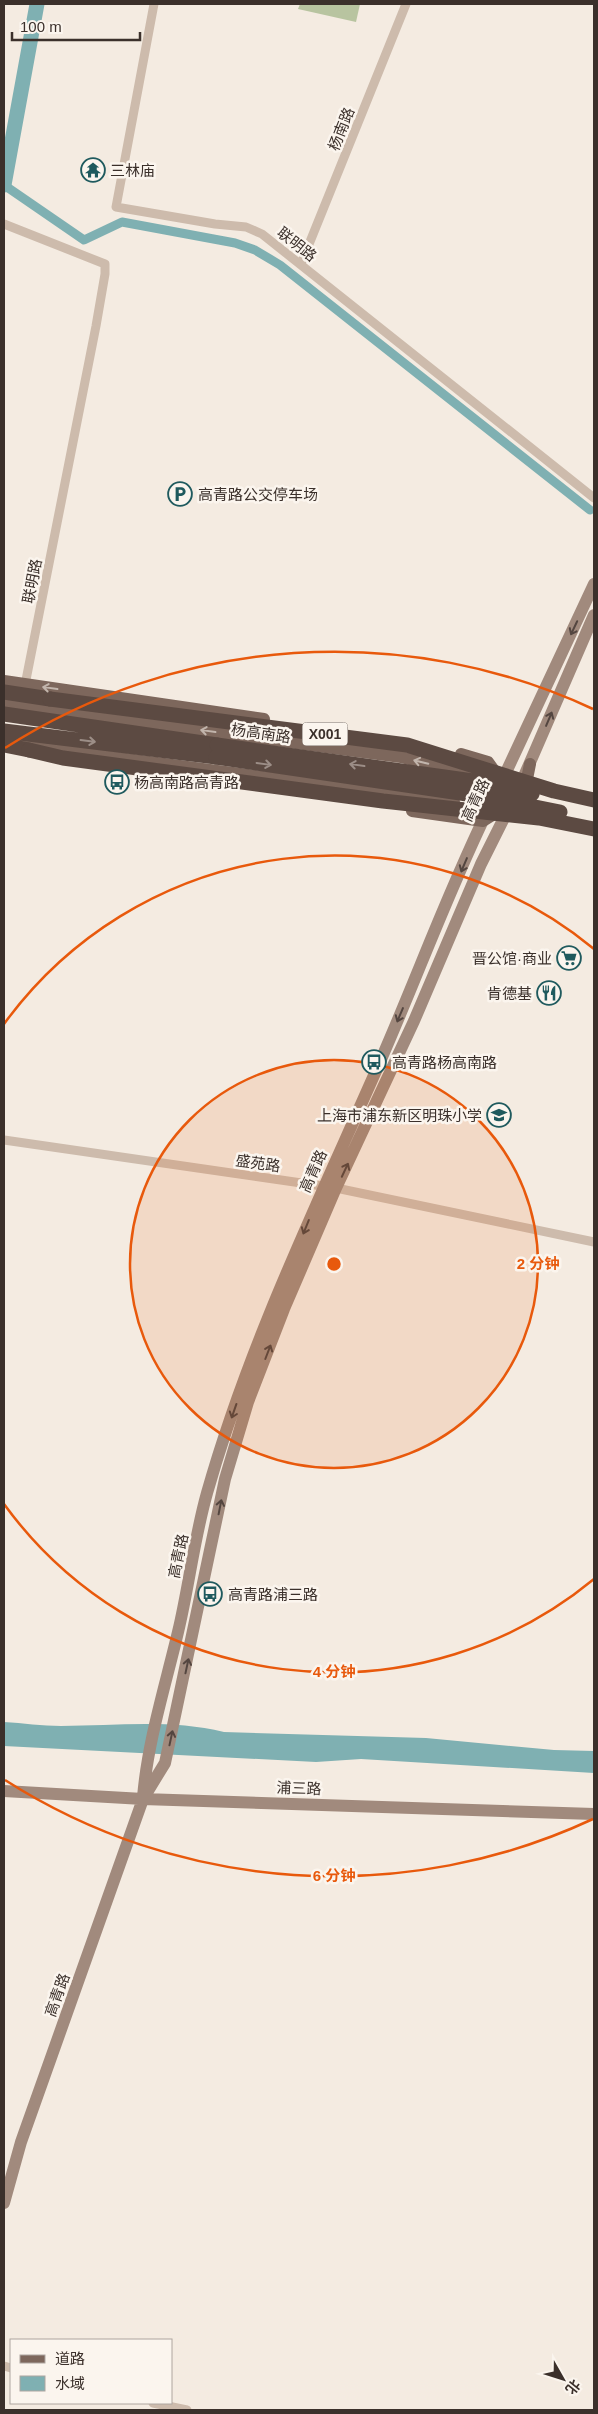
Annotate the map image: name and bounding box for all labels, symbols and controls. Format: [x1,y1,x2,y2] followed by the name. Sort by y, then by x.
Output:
[12,10,140,42] scale bar
[20,18,62,35] text: 100 m
[325,105,357,153] street label: 杨南路
[80,157,106,183] temple icon: 三林庙
[110,162,155,179] place label: 三林庙
[274,223,320,265] street label: 联明路
[167,481,193,507] parking icon: 高青路公交停车场
[198,486,318,503] place label: 高青路公交停车场
[19,557,45,605] street label: 联明路
[568,620,578,635] one-way arrow
[42,683,58,693] one-way arrow
[545,712,555,727] one-way arrow
[230,720,292,746] street label: 杨高南路
[302,722,348,746] road number: X001
[200,726,216,736] one-way arrow
[80,737,96,747] one-way arrow
[413,757,429,766] one-way arrow
[256,759,272,769] one-way arrow
[349,759,365,769] one-way arrow
[104,769,130,795] bus stop icon: 杨高南路高青路
[134,774,239,791] place label: 杨高南路高青路
[458,776,492,824] street label: 高青路
[458,858,467,873] one-way arrow
[556,945,582,971] supermarket icon: 晋公馆·商业
[472,950,552,967] place label: 晋公馆·商业
[536,980,562,1006] restaurant icon: 肯德基
[487,985,532,1002] place label: 肯德基
[395,1007,405,1022] one-way arrow
[361,1049,387,1075] bus stop icon: 高青路杨高南路
[392,1054,497,1071] place label: 高青路杨高南路
[486,1102,512,1128] school or university icon: 上海市浦东新区明珠小学
[317,1107,482,1124] place label: 上海市浦东新区明珠小学
[296,1147,330,1195] street label: 高青路
[235,1151,281,1175] street label: 盛苑路
[340,1163,350,1178] one-way arrow
[301,1219,310,1235] one-way arrow
[325,1255,343,1273] centre of rings
[517,1255,559,1272] text: 2 分钟
[264,1345,273,1360] one-way arrow
[229,1403,238,1419] one-way arrow
[215,1499,225,1515] one-way arrow
[165,1532,191,1580] street label: 高青路
[197,1581,223,1607] bus stop icon: 高青路浦三路
[228,1586,318,1603] place label: 高青路浦三路
[183,1658,192,1674] one-way arrow
[313,1663,355,1680] text: 4 分钟
[167,1731,176,1747] one-way arrow
[276,1779,322,1797] street label: 浦三路
[313,1867,355,1884] text: 6 分钟
[41,1971,73,2019] street label: 高青路
[10,2339,172,2404] legend
[55,2350,85,2367] text: 道路
[538,2354,588,2404] north arrow
[55,2375,85,2392] text: 水域
[562,2377,584,2398] text: 北

